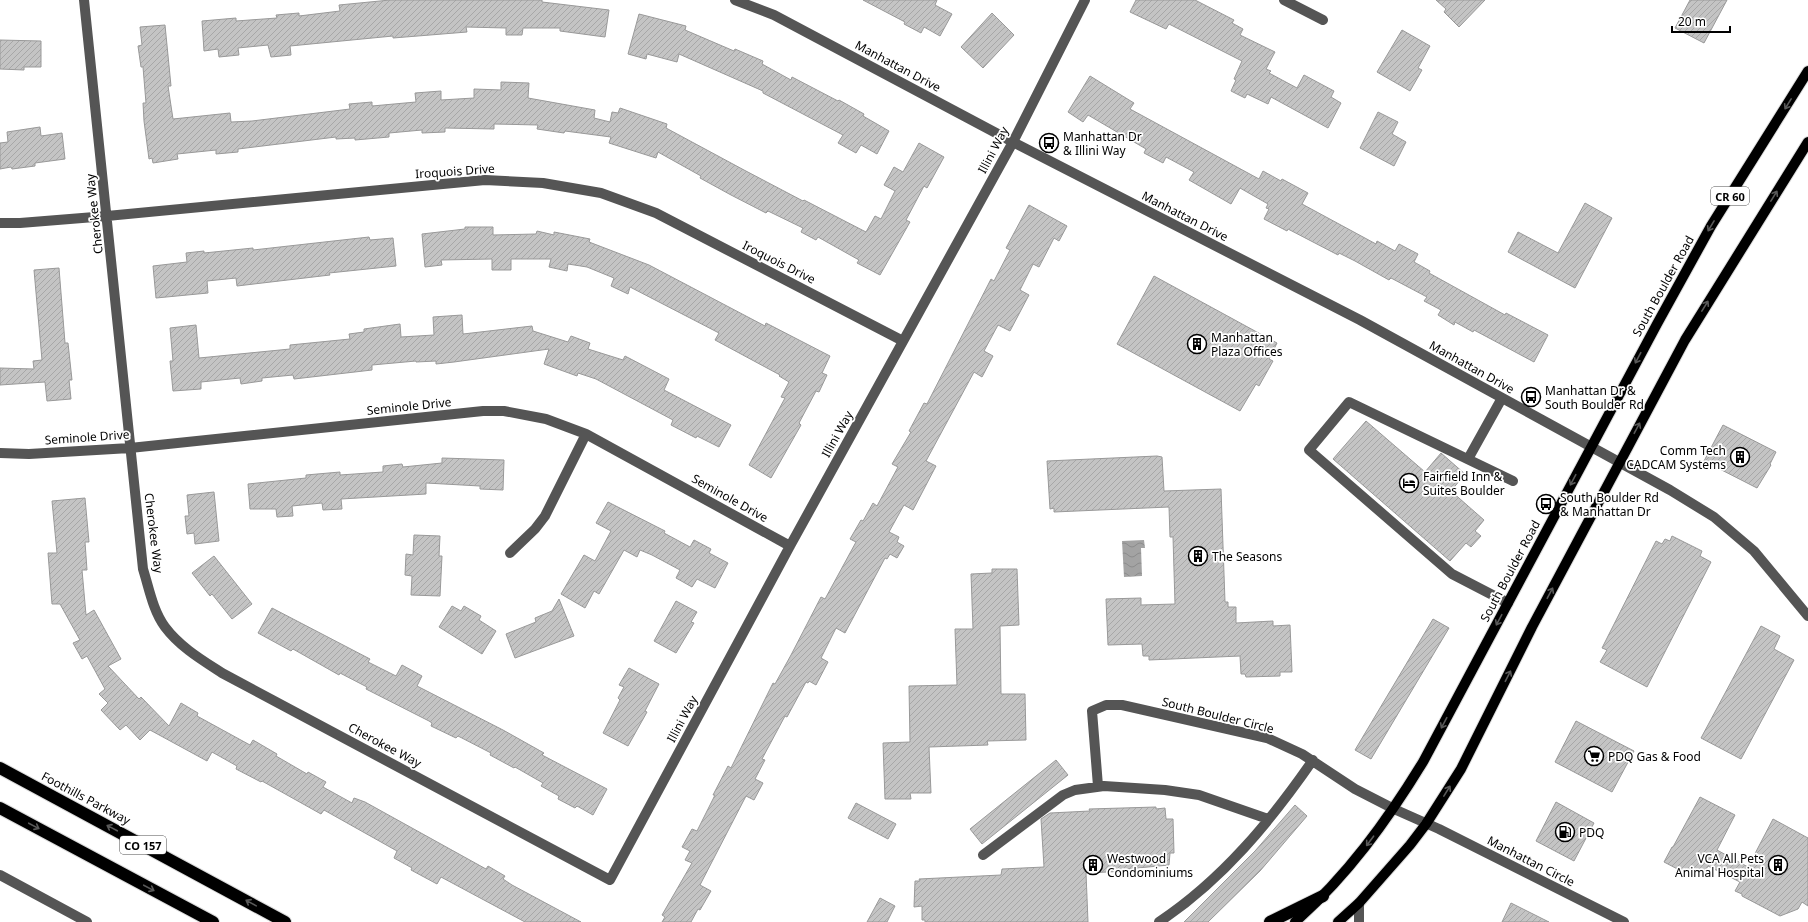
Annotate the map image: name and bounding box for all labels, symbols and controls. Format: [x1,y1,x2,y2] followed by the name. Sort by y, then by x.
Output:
[1672,8,1730,34] scale bar
[1678,13,1706,30] text: 20 m
[852,36,944,96] street label: Manhattan Drive
[1783,98,1791,110] one-way arrow
[974,123,1013,176] street label: Illini Way
[1063,128,1142,159] place label: Manhattan Dr & Illini Way
[1038,132,1060,154] bus stop icon: Manhattan Dr & Illini Way
[415,160,496,182] street label: Iroquois Drive
[81,172,107,255] street label: Cherokee Way
[1139,187,1231,245] street label: Manhattan Drive
[1711,187,1749,205] road number: CR 60
[1770,191,1778,202] one-way arrow
[1707,220,1715,232] one-way arrow
[1628,233,1698,339] street label: South Boulder Road
[740,236,819,288] street label: Iroquois Drive
[1701,301,1710,312] one-way arrow
[1211,329,1283,360] place label: Manhattan Plaza Offices
[1186,333,1208,355] building icon: Manhattan Plaza Offices
[1426,337,1518,398] street label: Manhattan Drive
[1634,352,1642,364] one-way arrow
[1545,382,1644,413] place label: Manhattan Dr & South Boulder Rd
[1520,386,1542,408] bus stop icon: Manhattan Dr & South Boulder Rd
[366,393,452,419] street label: Seminole Drive
[817,407,857,460] street label: Illini Way
[1634,422,1641,434] one-way arrow
[44,426,130,448] street label: Seminole Drive
[1626,442,1726,473] place label: Comm Tech CADCAM Systems
[1729,446,1751,468] building icon: Comm Tech CADCAM Systems
[1423,468,1505,499] place label: Fairfield Inn & Suites Boulder
[689,470,771,526] street label: Seminole Drive
[1398,472,1420,494] hotel icon: Fairfield Inn & Suites Boulder
[1569,474,1577,486] one-way arrow
[1560,489,1659,520] place label: South Boulder Rd & Manhattan Dr
[141,492,167,575] street label: Cherokee Way
[1535,493,1557,515] bus stop icon: South Boulder Rd & Manhattan Dr
[1476,517,1544,625] street label: South Boulder Road
[1187,545,1209,567] building icon: The Seasons
[1212,548,1282,565] place label: The Seasons
[1547,587,1555,599] one-way arrow
[1495,614,1502,626] one-way arrow
[1504,670,1512,682] one-way arrow
[663,692,702,745] street label: Illini Way
[1160,693,1276,737] street label: South Boulder Circle
[1440,717,1448,729] one-way arrow
[345,719,425,772] street label: Cherokee Way
[1583,745,1605,767] supermarket icon: PDQ Gas & Food
[1608,748,1701,765] place label: PDQ Gas & Food
[39,767,134,829] street label: Foothills Parkway
[1443,786,1451,797] one-way arrow
[1554,821,1576,843] fuel station icon: PDQ
[28,823,40,830] one-way arrow
[106,824,118,831] one-way arrow
[1579,824,1604,841] place label: PDQ
[1484,832,1578,890] street label: Manhattan Circle
[1366,835,1374,846] one-way arrow
[120,836,166,854] road number: CO 157
[1107,850,1193,881] place label: Westwood Condominiums
[1675,850,1764,881] place label: VCA All Pets Animal Hospital
[1082,854,1104,876] building icon: Westwood Condominiums
[1767,854,1789,876] building icon: VCA All Pets Animal Hospital
[143,884,155,892] one-way arrow
[245,899,257,906] one-way arrow

